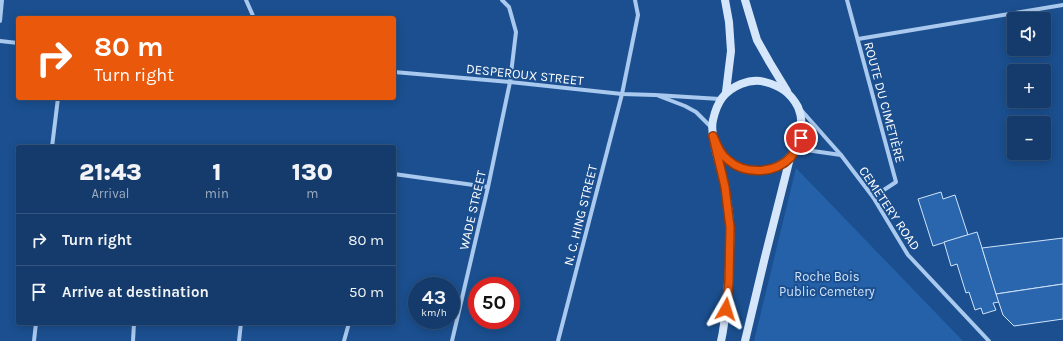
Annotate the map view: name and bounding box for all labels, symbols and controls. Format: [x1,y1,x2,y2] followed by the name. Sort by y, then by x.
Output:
[1007,12,1051,160] map controls
[1007,12,1051,56] button: sound
[94,30,163,63] text: 80 m
[28,32,80,84] icon: right
[861,40,910,164] street label: ROUTE DU CIMETIÈRE
[466,61,585,88] street label: DESPEROUX STREET
[94,64,174,86] text: Turn right
[1007,64,1051,108] button: +
[1007,116,1051,160] button: −
[784,121,818,155] pin
[790,127,812,149] icon: arrive
[79,158,142,186] text: 21:43
[212,158,221,186] text: 1
[292,158,333,186] text: 130
[561,162,600,267] street label: N. C. HING STREET
[856,163,923,253] street label: CEMETERY ROAD
[456,168,489,251] street label: WADE STREET
[91,186,129,201] text: Arrival
[205,186,229,201] text: min
[306,186,318,201] text: m
[28,229,50,251] icon: right
[62,231,132,249] text: Turn right
[348,231,384,249] text: 80 m
[779,269,875,299] park label: Roche Bois Public Cemetery
[468,277,520,329] speed limit sign: 50
[28,281,50,303] icon: arrive
[62,283,209,301] text: Arrive at destination
[349,283,384,301] text: 50 m
[422,286,446,309] text: 43
[705,288,747,330] position arrow
[421,307,447,319] text: km/h

